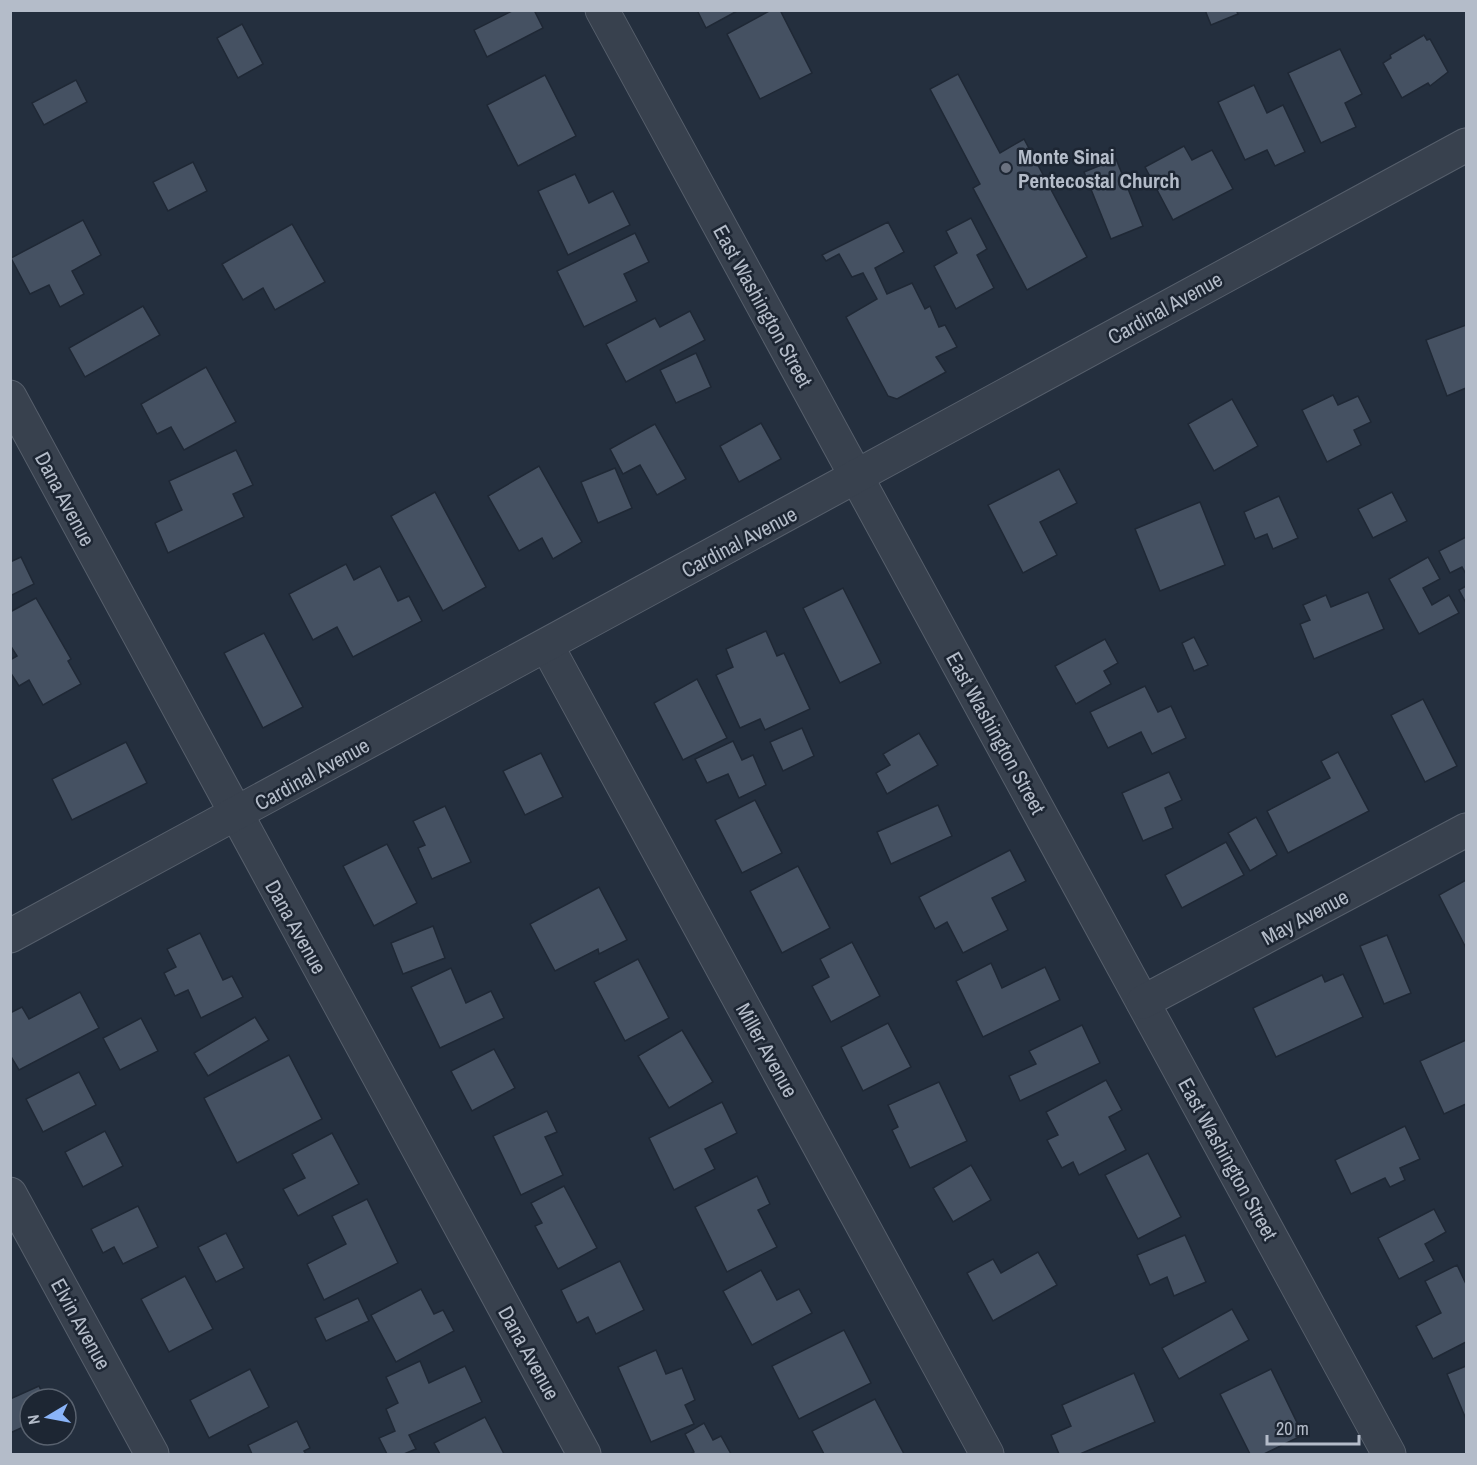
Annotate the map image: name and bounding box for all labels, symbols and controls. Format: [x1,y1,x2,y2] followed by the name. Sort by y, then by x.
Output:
[1018,142,1180,195] place label: Monte Sinai Pentecostal Church
[999,161,1013,175] marker: Monte Sinai Pentecostal Church
[706,220,820,392] street label: East Washington Street
[1102,265,1228,351] street label: Cardinal Avenue
[28,447,102,551] street label: Dana Avenue
[676,499,802,585] street label: Cardinal Avenue
[939,647,1053,819] street label: East Washington Street
[249,731,375,817] street label: Cardinal Avenue
[258,875,334,979] street label: Dana Avenue
[1256,882,1354,952] street label: May Avenue
[729,997,805,1103] street label: Miller Avenue
[1171,1073,1285,1245] street label: East Washington Street
[44,1273,118,1375] street label: Elvin Avenue
[491,1301,567,1405] street label: Dana Avenue
[18,1387,78,1447] north arrow
[1267,1408,1358,1446] scale bar
[22,1413,45,1426] text: N
[1276,1416,1309,1441] text: 20 m

